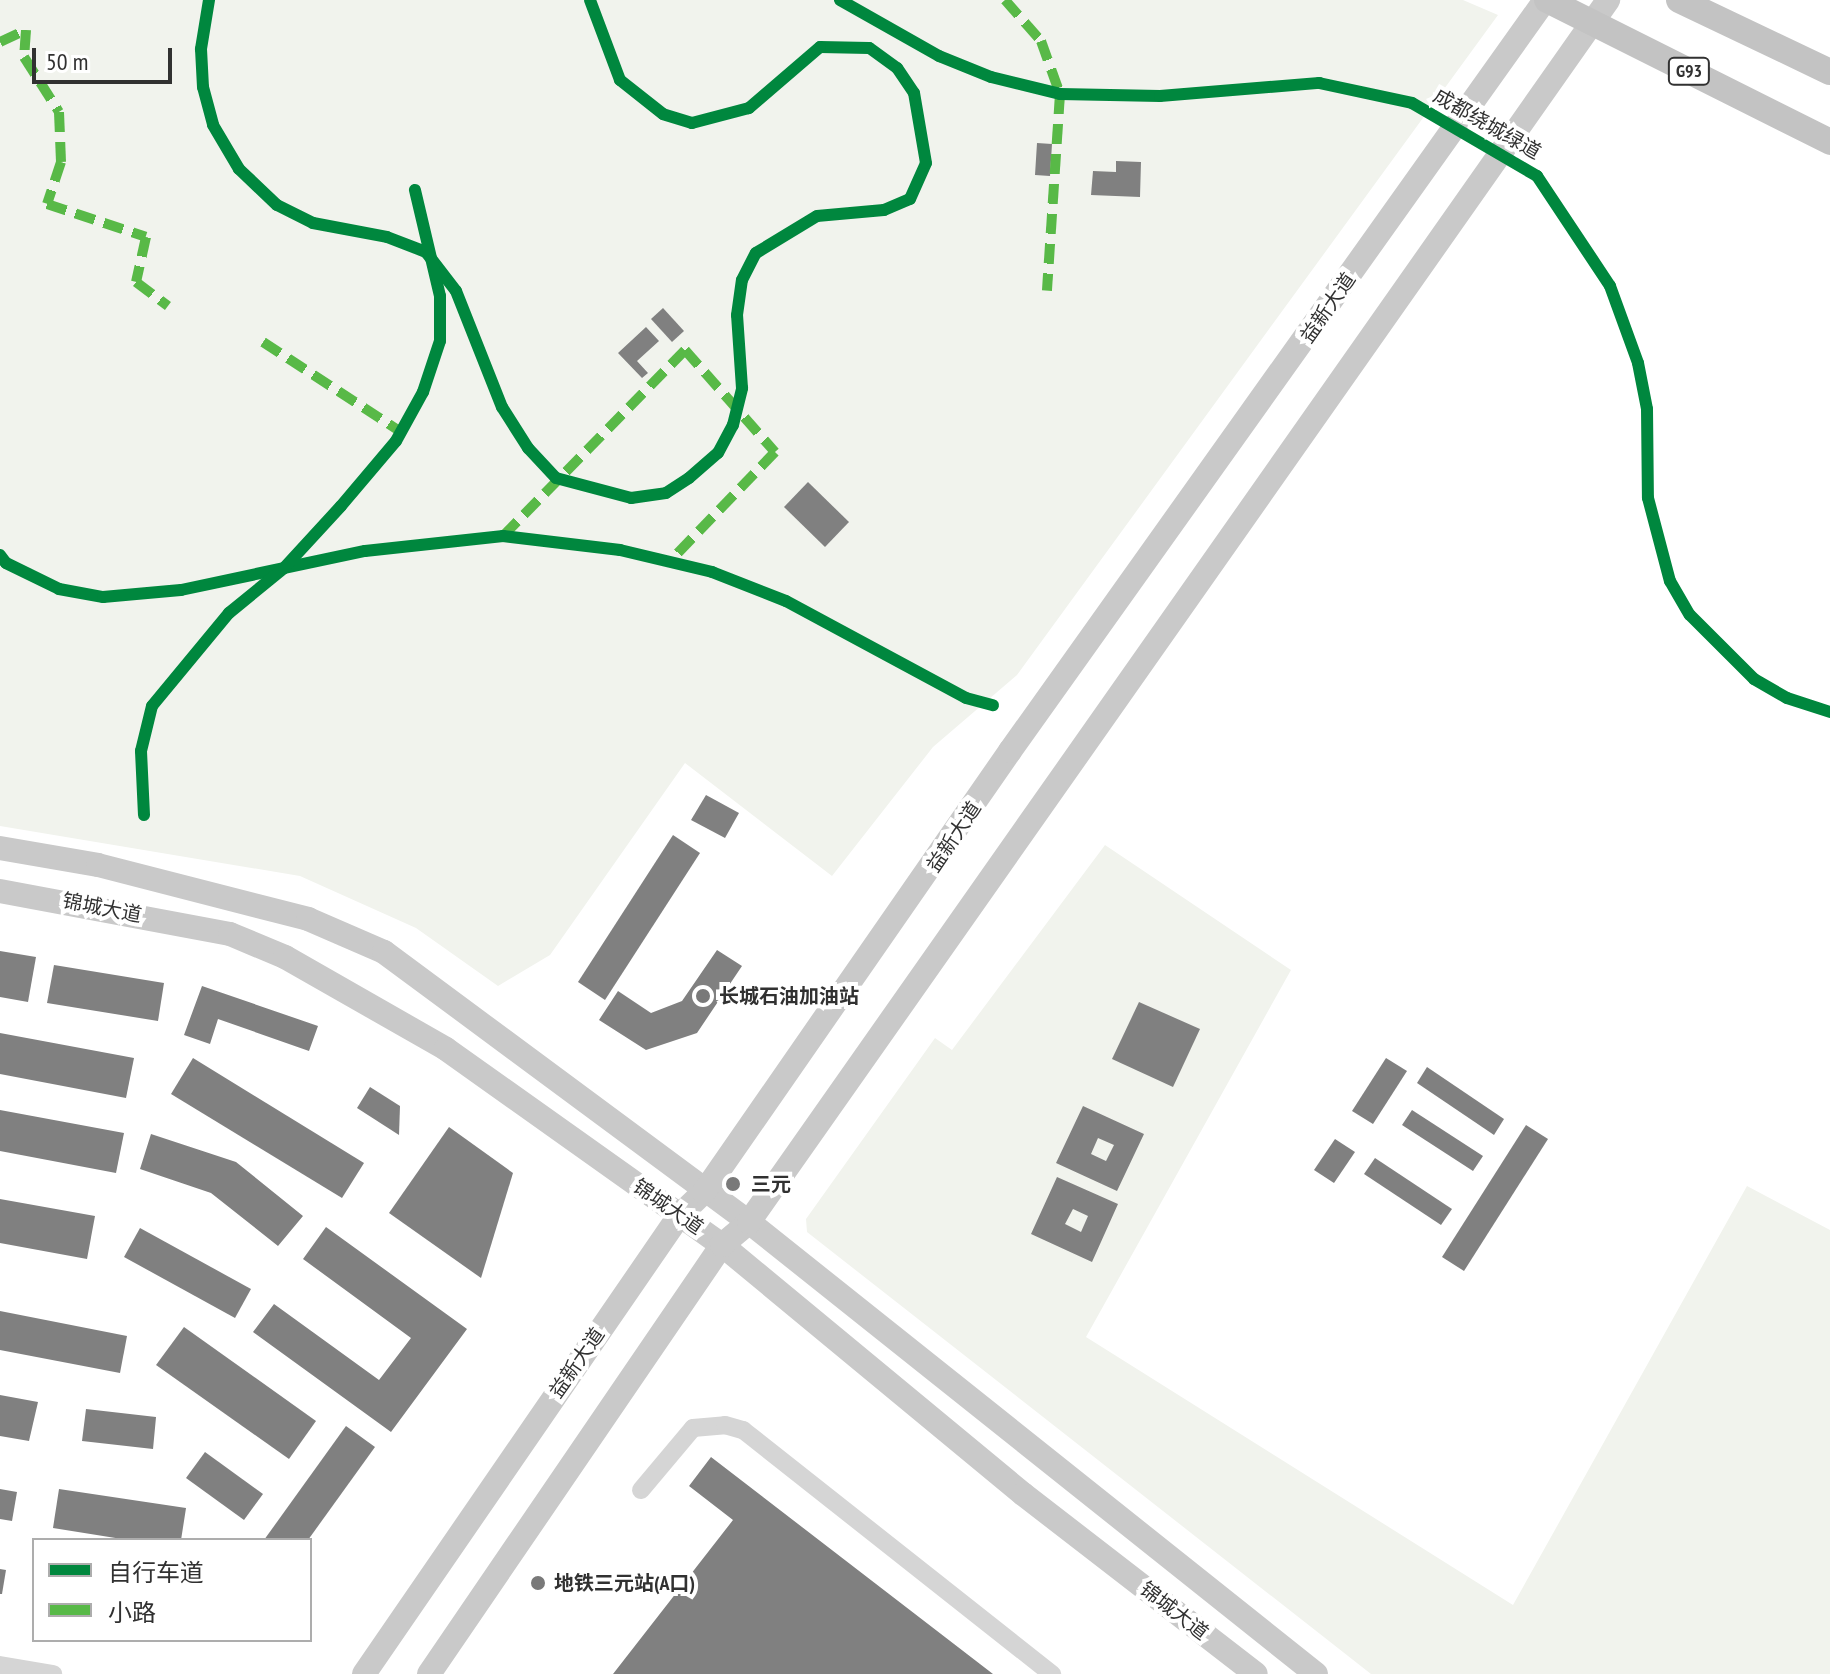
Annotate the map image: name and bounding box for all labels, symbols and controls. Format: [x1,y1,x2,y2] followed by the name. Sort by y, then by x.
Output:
[36,32,176,82] scale bar
[46,46,88,77] text: 50 m
[1667,57,1711,85] road number: G93
[1429,84,1545,164] street label: 成都绕城绿道
[1295,268,1361,348] street label: 益新大道
[922,797,986,877] street label: 益新大道
[60,889,144,927] street label: 锦城大道
[719,984,859,1008] place label: 长城石油加油站
[694,987,712,1005] marker: 长城石油加油站
[751,1172,791,1196] place label: 三元
[722,1173,744,1195] marker: 三元
[628,1174,708,1240] street label: 锦城大道
[544,1323,610,1403] street label: 益新大道
[32,1538,312,1642] legend
[108,1557,204,1588] text: 自行车道
[554,1571,695,1595] place label: 地铁三元站(A口)
[529,1574,547,1592] marker: 地铁三元站(A口)
[1135,1577,1213,1645] street label: 锦城大道
[108,1597,156,1628] text: 小路

